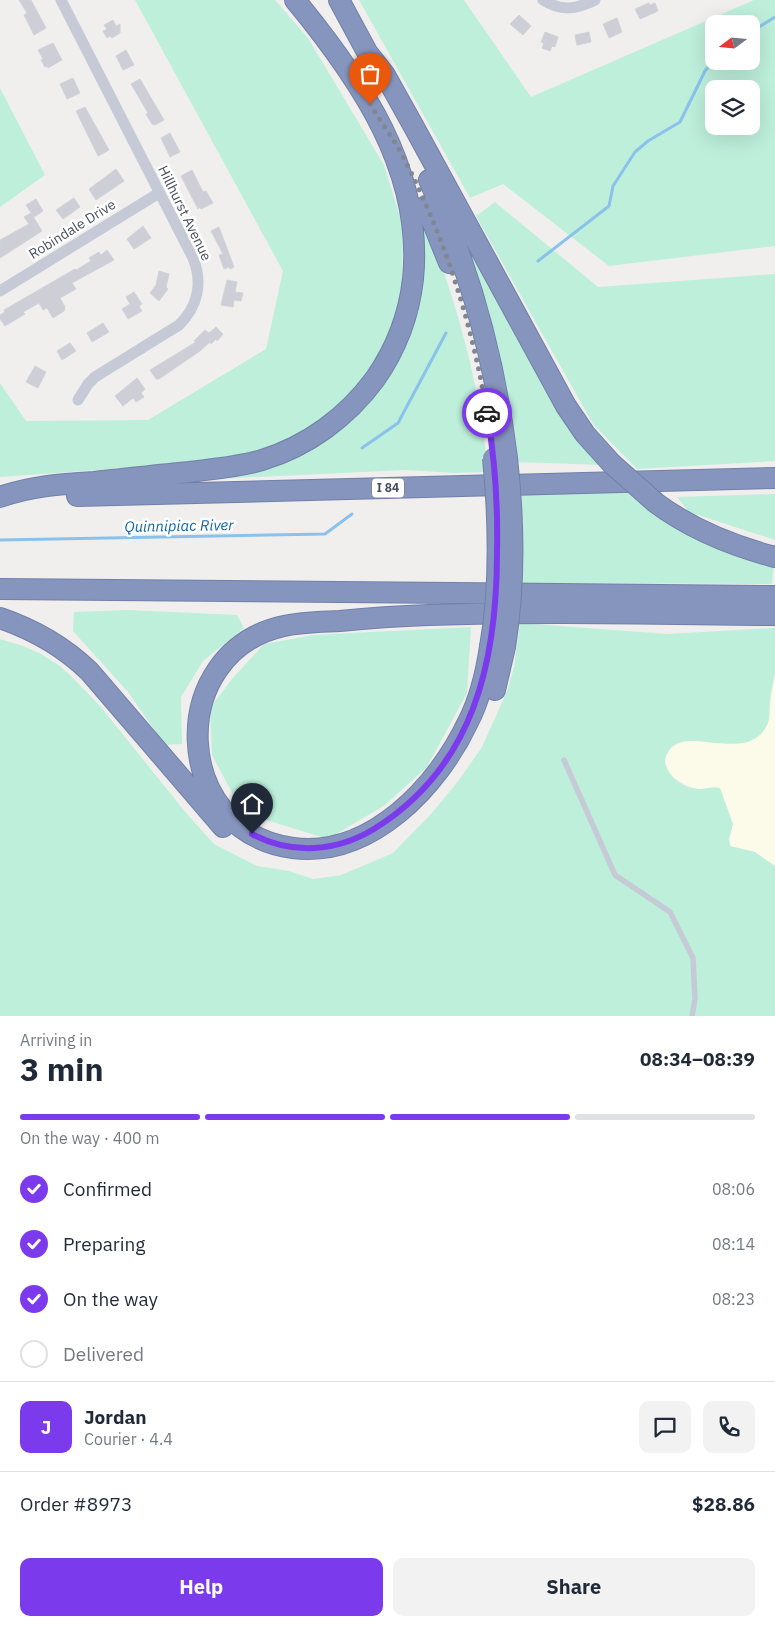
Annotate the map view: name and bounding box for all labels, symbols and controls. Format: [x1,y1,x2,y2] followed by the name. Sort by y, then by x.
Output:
[705,15,760,70] north arrow
[705,15,760,135] map controls
[349,53,391,104] pin
[356,60,384,88] icon: bag
[705,80,760,135] button: layers
[154,162,216,264] street label: Hillhurst Avenue
[25,195,119,263] street label: Robindale Drive
[462,388,512,438] courier
[473,399,501,427] icon: car
[372,478,404,498] road number: I 84
[124,515,234,536] water label: Quinnipiac River
[231,783,273,834] pin
[238,790,266,818] icon: home
[20,1030,92,1050] text: Arriving in
[640,1047,755,1071] text: 08:34–08:39
[20,1048,104,1090] text: 3 min
[20,1128,159,1148] text: On the way · 400 m
[20,1175,48,1203] icon: check
[63,1177,152,1201] text: Confirmed
[712,1179,755,1199] text: 08:06
[20,1230,48,1258] icon: check
[63,1232,145,1256] text: Preparing
[712,1234,755,1254] text: 08:14
[20,1285,48,1313] icon: check
[63,1287,158,1311] text: On the way
[712,1289,755,1309] text: 08:23
[63,1342,144,1366] text: Delivered
[639,1401,691,1453] button: chat
[703,1401,755,1453] button: phone
[84,1405,147,1429] text: Jordan
[41,1415,51,1439] text: J
[84,1429,173,1449] text: Courier · 4.4
[20,1492,132,1516] text: Order #8973
[692,1492,755,1516] text: $28.86
[20,1558,383,1616] button: Help
[393,1558,755,1616] button: Share

